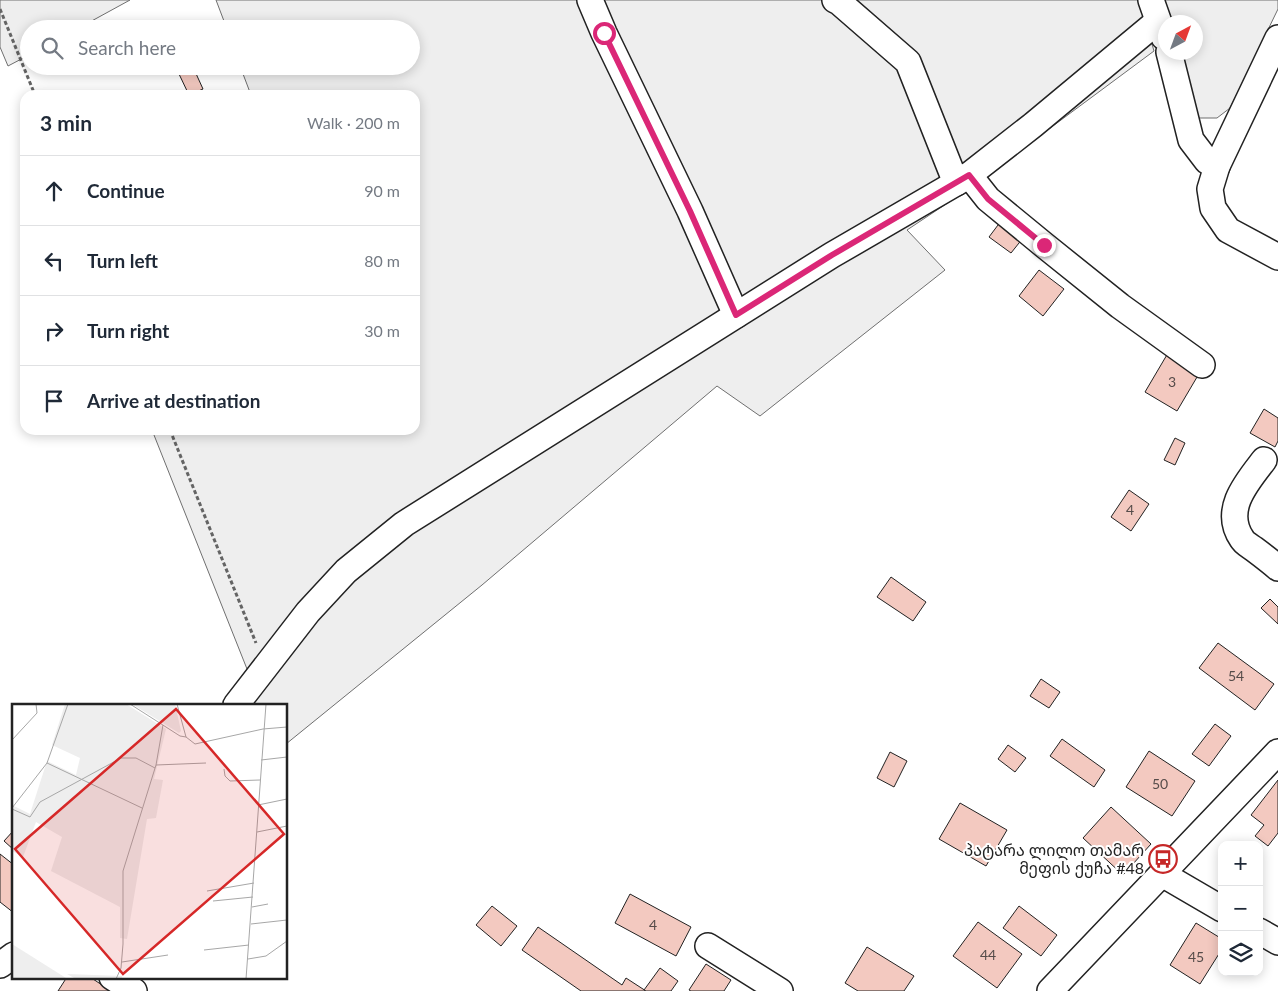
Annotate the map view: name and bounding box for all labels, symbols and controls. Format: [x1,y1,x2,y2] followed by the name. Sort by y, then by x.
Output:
[1158,15,1203,60] north arrow
[20,20,420,75] search box
[593,22,616,45] route start
[38,34,66,62] icon: search
[78,36,176,59] text: Search here
[40,110,92,135] text: 3 min
[307,113,400,132] text: Walk · 200 m
[40,177,68,205] icon: ahead
[87,179,165,202] text: Continue
[364,181,400,200] text: 90 m
[1033,234,1056,257] route end
[40,247,68,275] icon: left
[87,249,158,272] text: Turn left
[364,251,400,270] text: 80 m
[40,317,68,345] icon: right
[87,319,169,342] text: Turn right
[364,321,400,340] text: 30 m
[1168,373,1176,390] house number: 3
[40,387,68,415] icon: arrive
[87,389,260,412] text: Arrive at destination
[1126,501,1134,518] house number: 4
[1228,667,1244,684] house number: 54
[12,704,288,978] inset map
[1152,775,1168,792] house number: 50
[964,840,1144,878] place label: პატარა ლილო თამარ მეფის ქუჩა #48
[1218,841,1263,976] map controls
[1218,841,1263,886] button: +
[1148,844,1178,874] bus stop icon: პატარა ლილო თამარ მეფის ქუჩა #48
[1218,886,1263,931] button: −
[649,916,657,933] house number: 4
[1218,931,1263,976] button: layers
[980,946,996,963] house number: 44
[1188,948,1204,965] house number: 45

